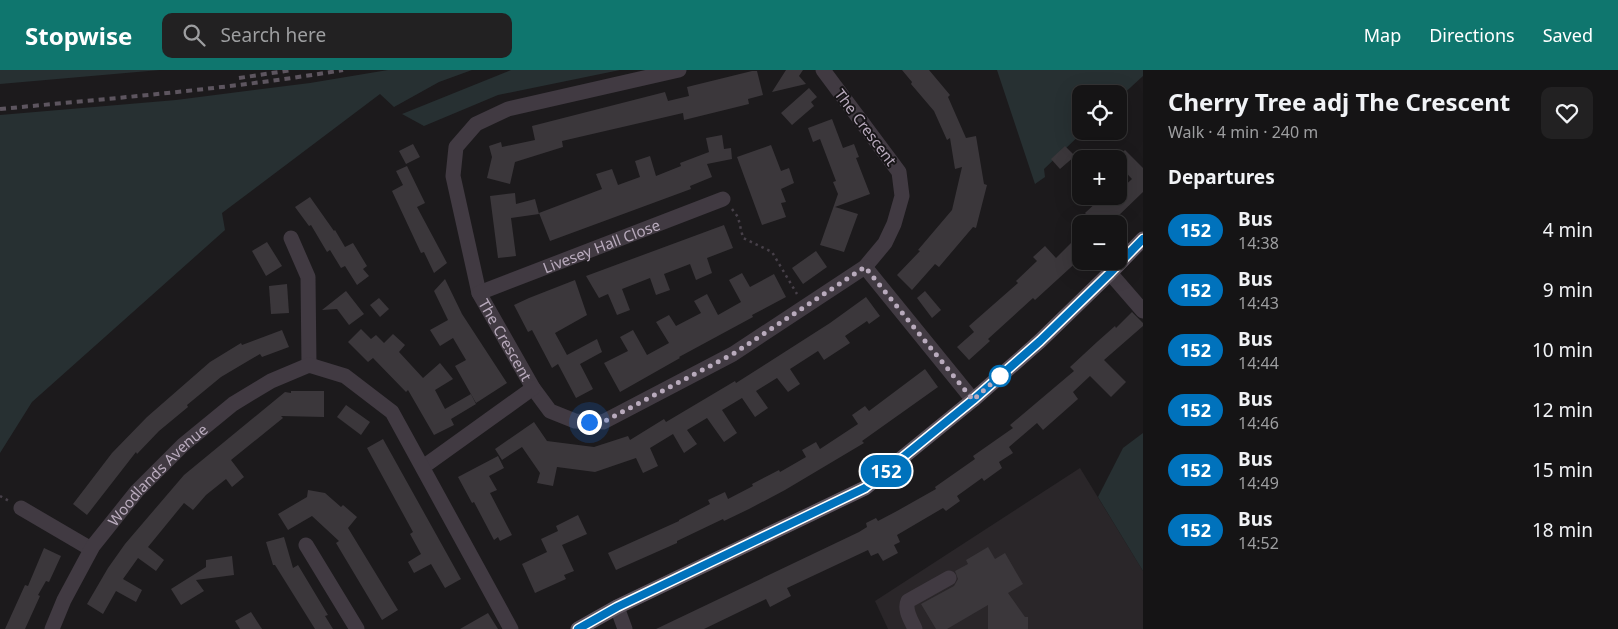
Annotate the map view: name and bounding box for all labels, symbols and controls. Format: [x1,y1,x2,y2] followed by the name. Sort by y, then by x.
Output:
[162,13,512,58] search box
[25,19,132,52] text: Stopwise
[180,21,208,49] icon: search
[220,22,326,48] text: Search here
[1364,23,1401,47] text: Map
[1429,23,1515,47] text: Directions
[1543,23,1593,47] text: Saved
[831,85,902,170] street label: The Crescent
[1072,85,1127,270] map controls
[1072,85,1127,140] button: locate
[1168,85,1510,118] text: Cherry Tree adj The Crescent
[1541,87,1593,139] button: heart
[1168,121,1318,143] text: Walk · 4 min · 240 m
[1072,150,1127,205] button: +
[1168,164,1275,190] text: Departures
[1238,206,1273,232] text: Bus
[540,214,663,278] street label: Livesey Hall Close
[1072,215,1127,270] button: −
[1543,217,1593,243] text: 4 min
[1180,218,1211,242] text: 152
[1238,232,1279,254] text: 14:38
[1238,266,1273,292] text: Bus
[1543,277,1593,303] text: 9 min
[1180,278,1211,302] text: 152
[1238,292,1279,314] text: 14:43
[474,295,537,385] street label: The Crescent
[1238,326,1273,352] text: Bus
[1532,337,1593,363] text: 10 min
[1180,338,1211,362] text: 152
[1238,352,1279,374] text: 14:44
[989,365,1011,387] unlabelled marker
[1238,386,1273,412] text: Bus
[1532,397,1593,423] text: 12 min
[1180,398,1211,422] text: 152
[577,410,602,435] your location
[1238,412,1279,434] text: 14:46
[103,419,212,530] street label: Woodlands Avenue
[1238,446,1273,472] text: Bus
[857,455,915,487] line badge: 152
[1532,457,1593,483] text: 15 min
[1180,458,1211,482] text: 152
[871,459,901,483] text: 152
[1238,472,1279,494] text: 14:49
[1238,506,1273,532] text: Bus
[1532,517,1593,543] text: 18 min
[1180,518,1211,542] text: 152
[1238,532,1279,554] text: 14:52

